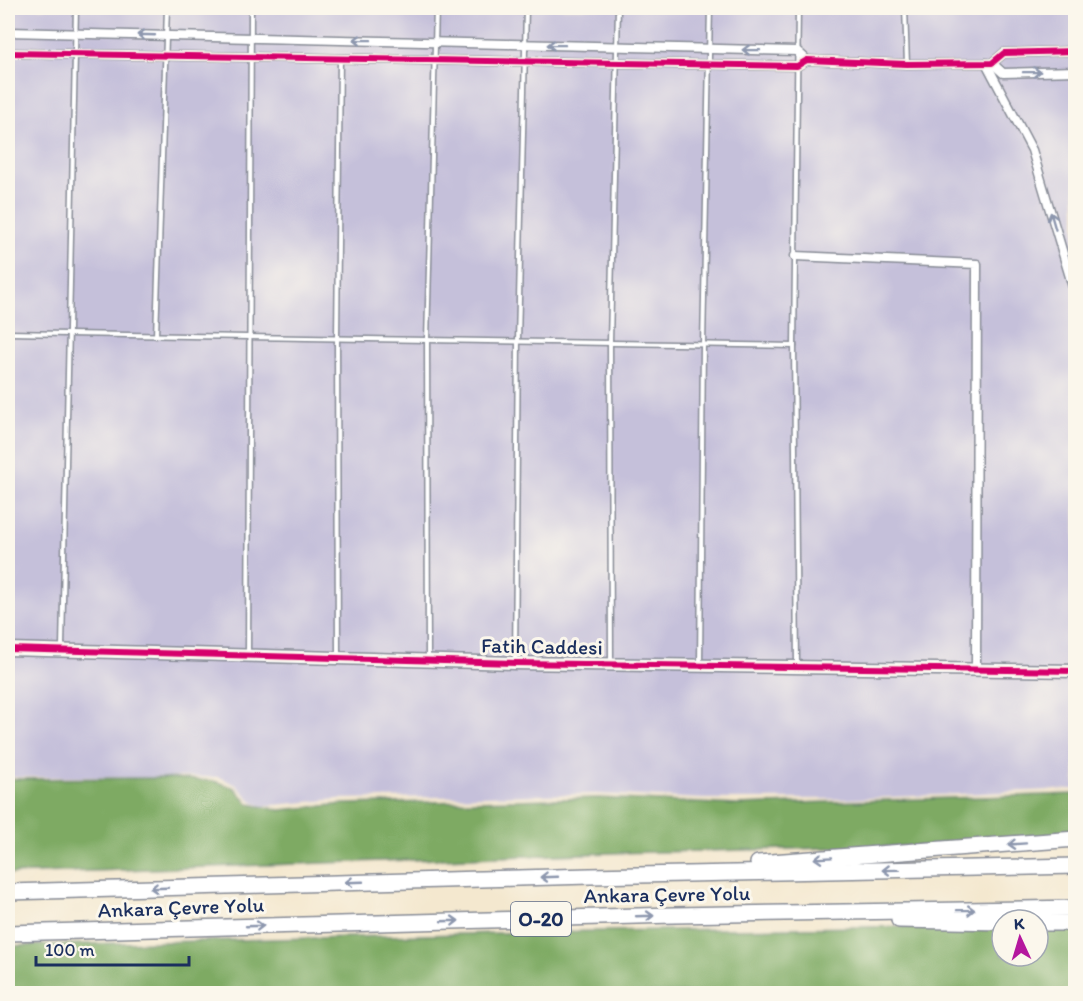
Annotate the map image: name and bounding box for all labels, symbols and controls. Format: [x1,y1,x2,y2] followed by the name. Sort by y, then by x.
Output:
[136,30,156,41] one-way arrow
[352,35,372,46] one-way arrow
[547,40,567,51] one-way arrow
[742,44,762,56] one-way arrow
[1021,67,1041,78] one-way arrow
[1047,212,1058,231] one-way arrow
[481,632,603,660] street label: Fatih Caddesi
[1008,839,1028,850] one-way arrow
[813,853,833,864] one-way arrow
[882,864,902,876] one-way arrow
[540,871,560,883] one-way arrow
[345,877,365,888] one-way arrow
[583,880,751,908] street label: Ankara Çevre Yolu
[150,882,170,893] one-way arrow
[97,892,265,922] street label: Ankara Çevre Yolu
[511,902,571,936] road number: O-20
[955,904,975,915] one-way arrow
[990,908,1050,968] north arrow
[634,910,654,921] one-way arrow
[1013,914,1026,933] text: K
[439,915,459,927] one-way arrow
[244,921,264,932] one-way arrow
[36,929,189,967] scale bar
[45,939,95,961] text: 100 m

